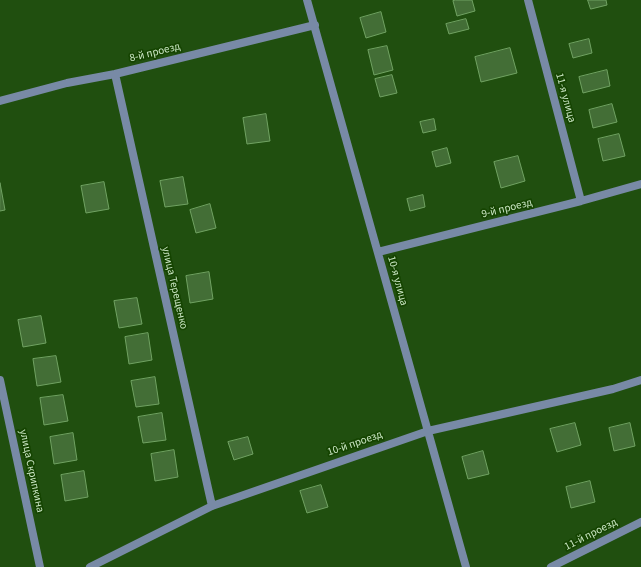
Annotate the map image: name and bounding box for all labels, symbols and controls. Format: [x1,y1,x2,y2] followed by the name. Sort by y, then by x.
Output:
[128,40,182,66] street label: 8-й проезд
[552,72,578,124] street label: 11-я улица
[480,196,534,222] street label: 9-й проезд
[158,245,190,331] street label: улица Терещенко
[384,255,410,307] street label: 10-я улица
[16,428,46,514] street label: улица Скрипкина
[326,428,384,460] street label: 10-й проезд
[562,516,620,554] street label: 11-й проезд

